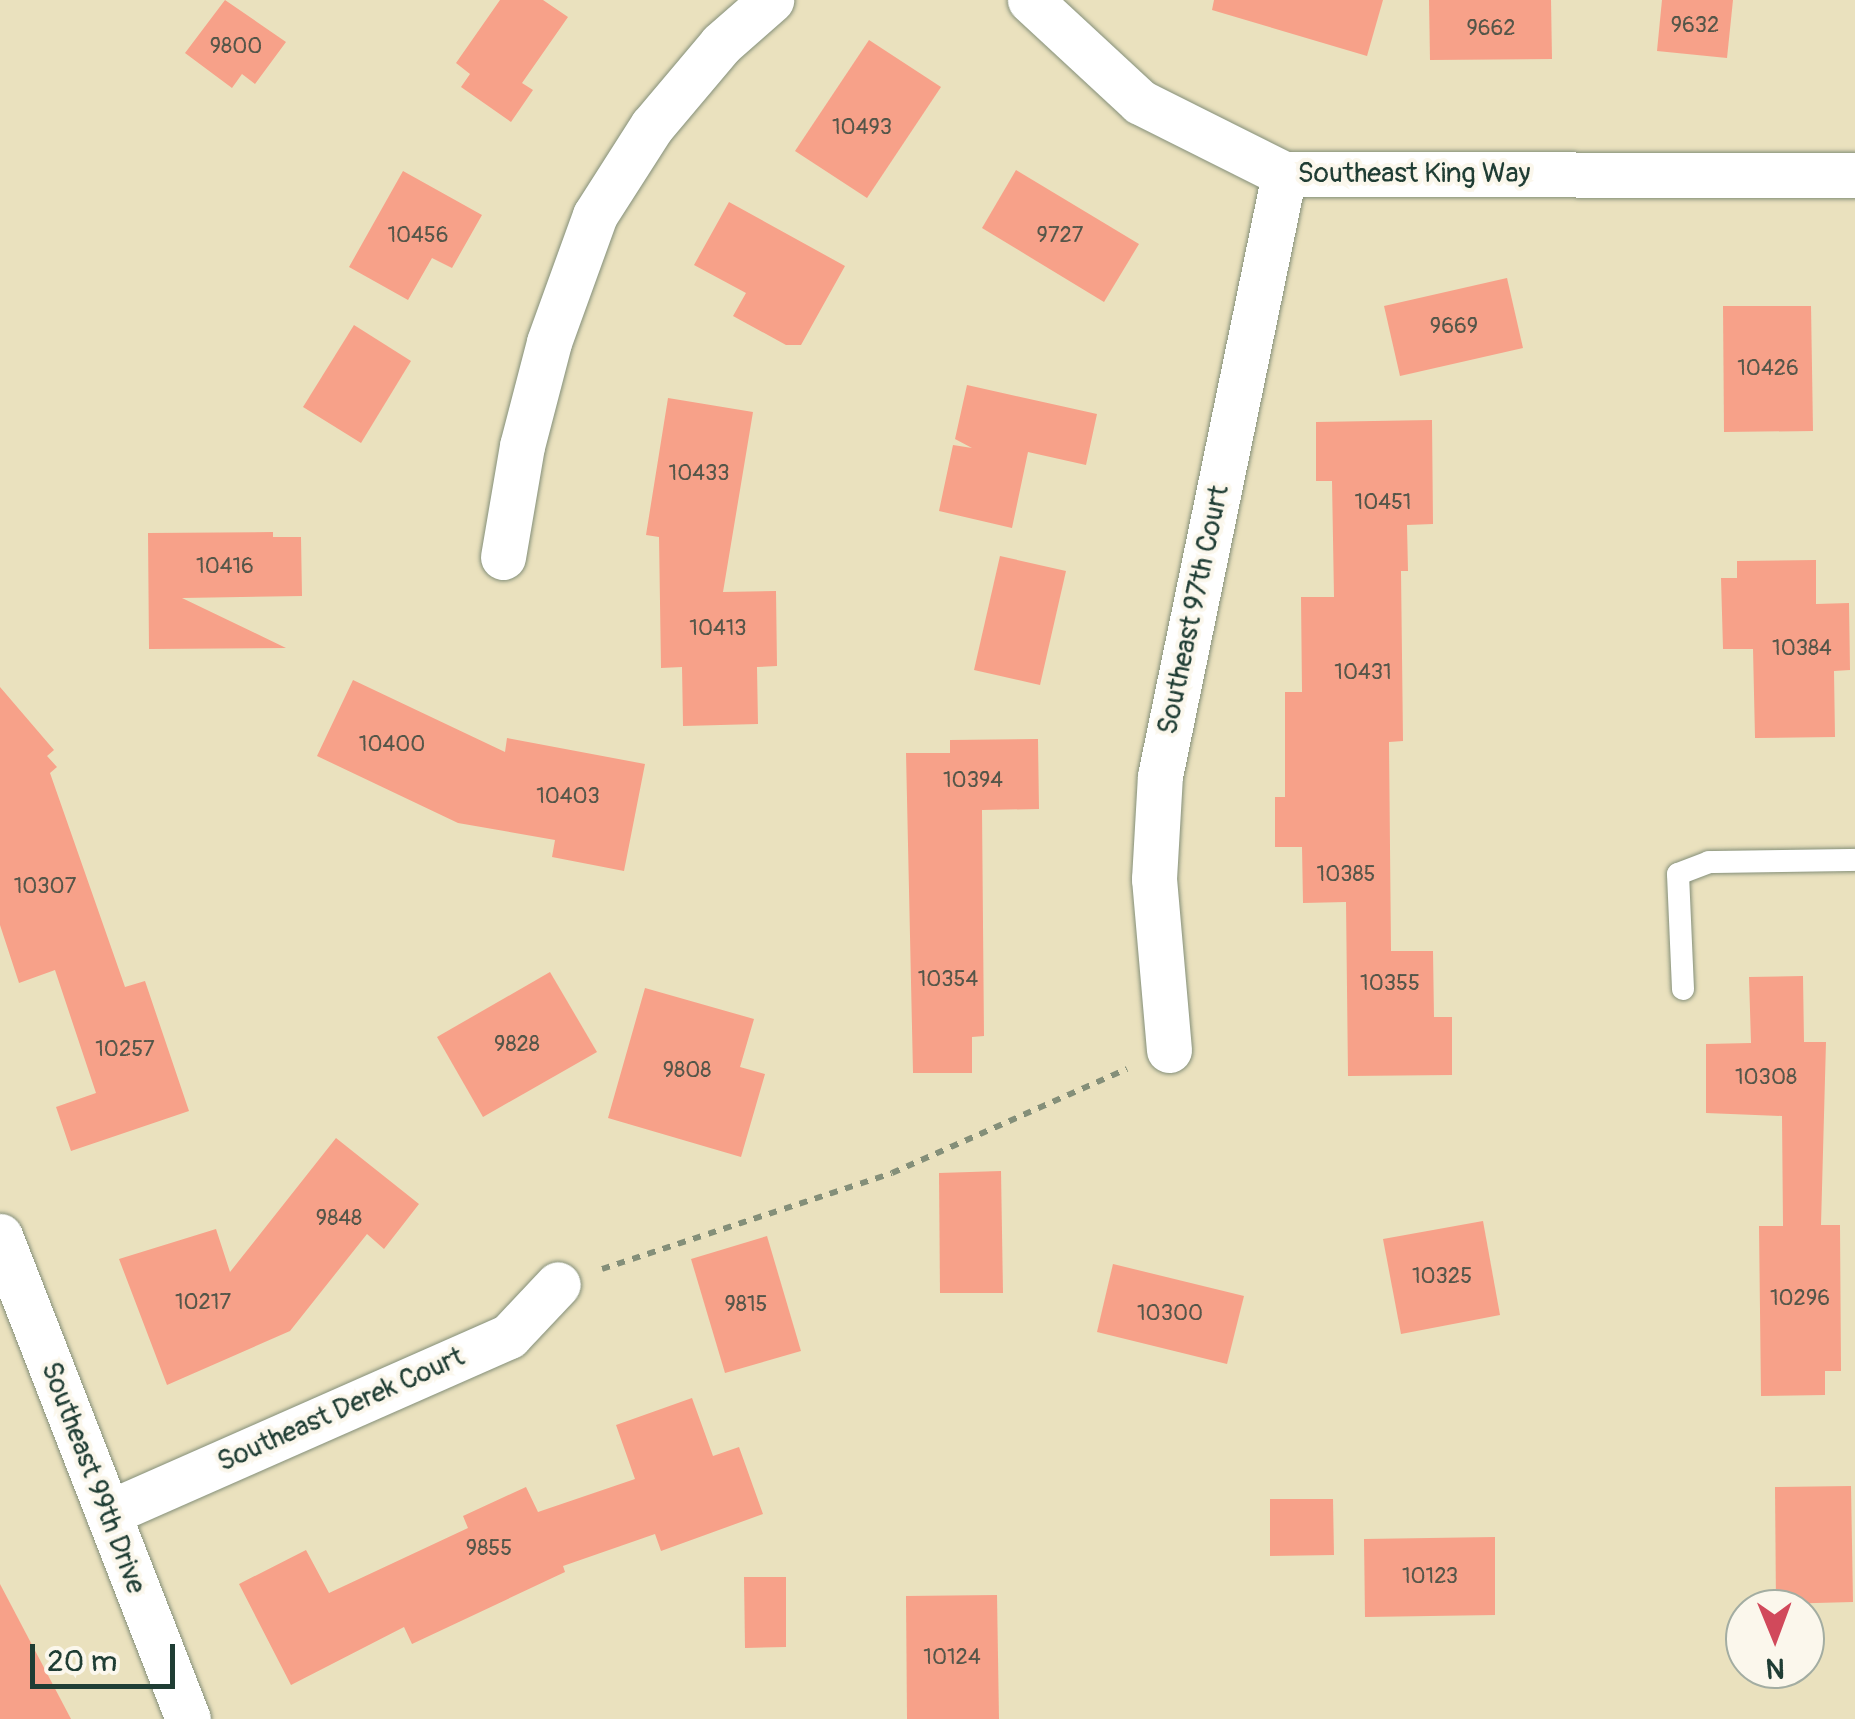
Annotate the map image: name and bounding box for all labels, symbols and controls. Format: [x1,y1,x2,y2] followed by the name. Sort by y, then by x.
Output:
[1671,13,1719,39] house number: 9632
[1466,16,1516,42] house number: 9662
[210,34,262,60] house number: 9800
[832,115,892,141] house number: 10493
[1297,157,1531,191] street label: Southeast King Way
[387,223,449,249] house number: 10456
[1037,223,1083,249] house number: 9727
[1430,314,1478,340] house number: 9669
[1737,356,1799,382] house number: 10426
[669,461,729,487] house number: 10433
[1151,482,1237,738] street label: Southeast 97th Court
[1355,490,1411,516] house number: 10451
[196,554,254,580] house number: 10416
[689,616,747,642] house number: 10413
[1772,636,1832,662] house number: 10384
[1334,660,1392,686] house number: 10431
[359,732,425,758] house number: 10400
[943,768,1003,794] house number: 10394
[536,784,600,810] house number: 10403
[1317,862,1375,888] house number: 10385
[14,874,76,900] house number: 10307
[918,967,978,993] house number: 10354
[1360,971,1420,997] house number: 10355
[494,1032,540,1058] house number: 9828
[95,1037,155,1063] house number: 10257
[663,1058,711,1084] house number: 9808
[1735,1065,1797,1091] house number: 10308
[316,1206,362,1232] house number: 9848
[1412,1264,1472,1290] house number: 10325
[1770,1286,1830,1312] house number: 10296
[175,1290,231,1316] house number: 10217
[725,1292,767,1318] house number: 9815
[1137,1301,1203,1327] house number: 10300
[212,1340,470,1480] street label: Southeast Derek Court
[33,1357,153,1599] street label: Southeast 99th Drive
[466,1536,512,1562] house number: 9855
[1402,1564,1458,1590] house number: 10123
[1725,1589,1825,1689] north arrow
[35,1624,180,1686] scale bar
[47,1643,117,1680] text: 20 m
[923,1645,981,1671] house number: 10124
[1766,1650,1785,1685] text: N

